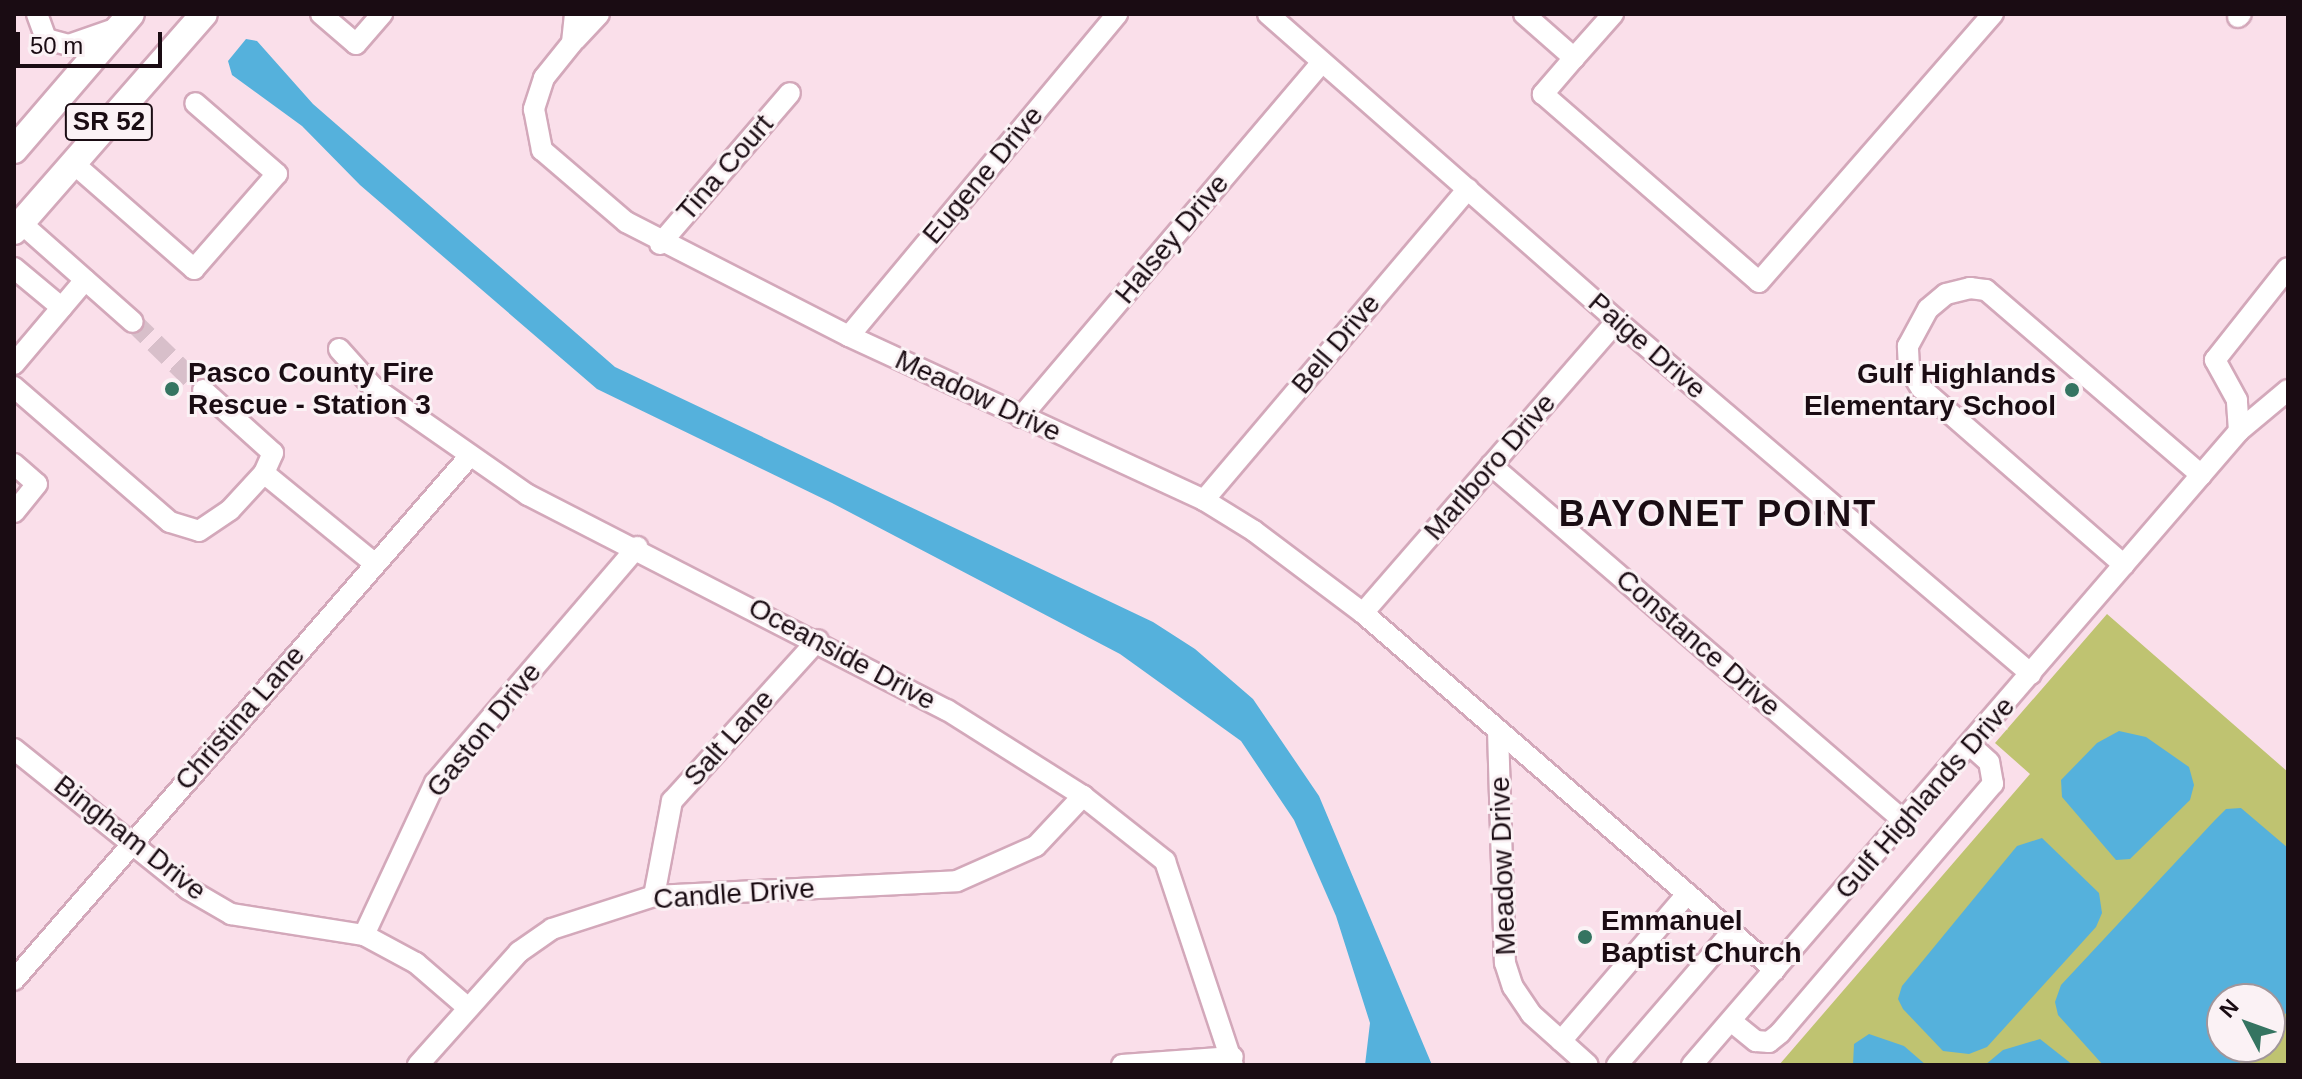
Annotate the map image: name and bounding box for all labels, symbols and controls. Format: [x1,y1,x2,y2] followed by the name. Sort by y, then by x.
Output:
[20,16,166,66] scale bar
[30,32,83,59] text: 50 m
[916,99,1050,251] street label: Eugene Drive
[63,100,155,144] road number: SR 52
[670,108,780,228] street label: Tina Court
[1108,167,1236,311] street label: Halsey Drive
[1581,286,1713,406] street label: Paige Drive
[1285,287,1387,401] street label: Bell Drive
[890,343,1066,449] street label: Meadow Drive
[188,356,434,422] place label: Pasco County Fire Rescue - Station 3
[1804,357,2056,423] place label: Gulf Highlands Elementary School
[163,380,181,398] marker: Pasco County Fire Rescue - Station 3
[2063,381,2081,399] marker: Gulf Highlands Elementary School
[1417,387,1563,547] street label: Marlboro Drive
[1559,492,1877,536] district label: BAYONET POINT
[1609,562,1787,724] street label: Constance Drive
[743,591,941,717] street label: Oceanside Drive
[168,639,312,797] street label: Christina Lane
[420,656,548,804] street label: Gaston Drive
[677,683,781,793] street label: Salt Lane
[1828,690,2022,906] street label: Gulf Highlands Drive
[47,768,213,908] street label: Bingham Drive
[1483,776,1523,956] street label: Meadow Drive
[652,872,816,916] street label: Candle Drive
[1601,904,1802,970] place label: Emmanuel Baptist Church
[1576,928,1594,946] marker: Emmanuel Baptist Church
[2206,983,2286,1063] north arrow
[2214,994,2244,1022] text: N

